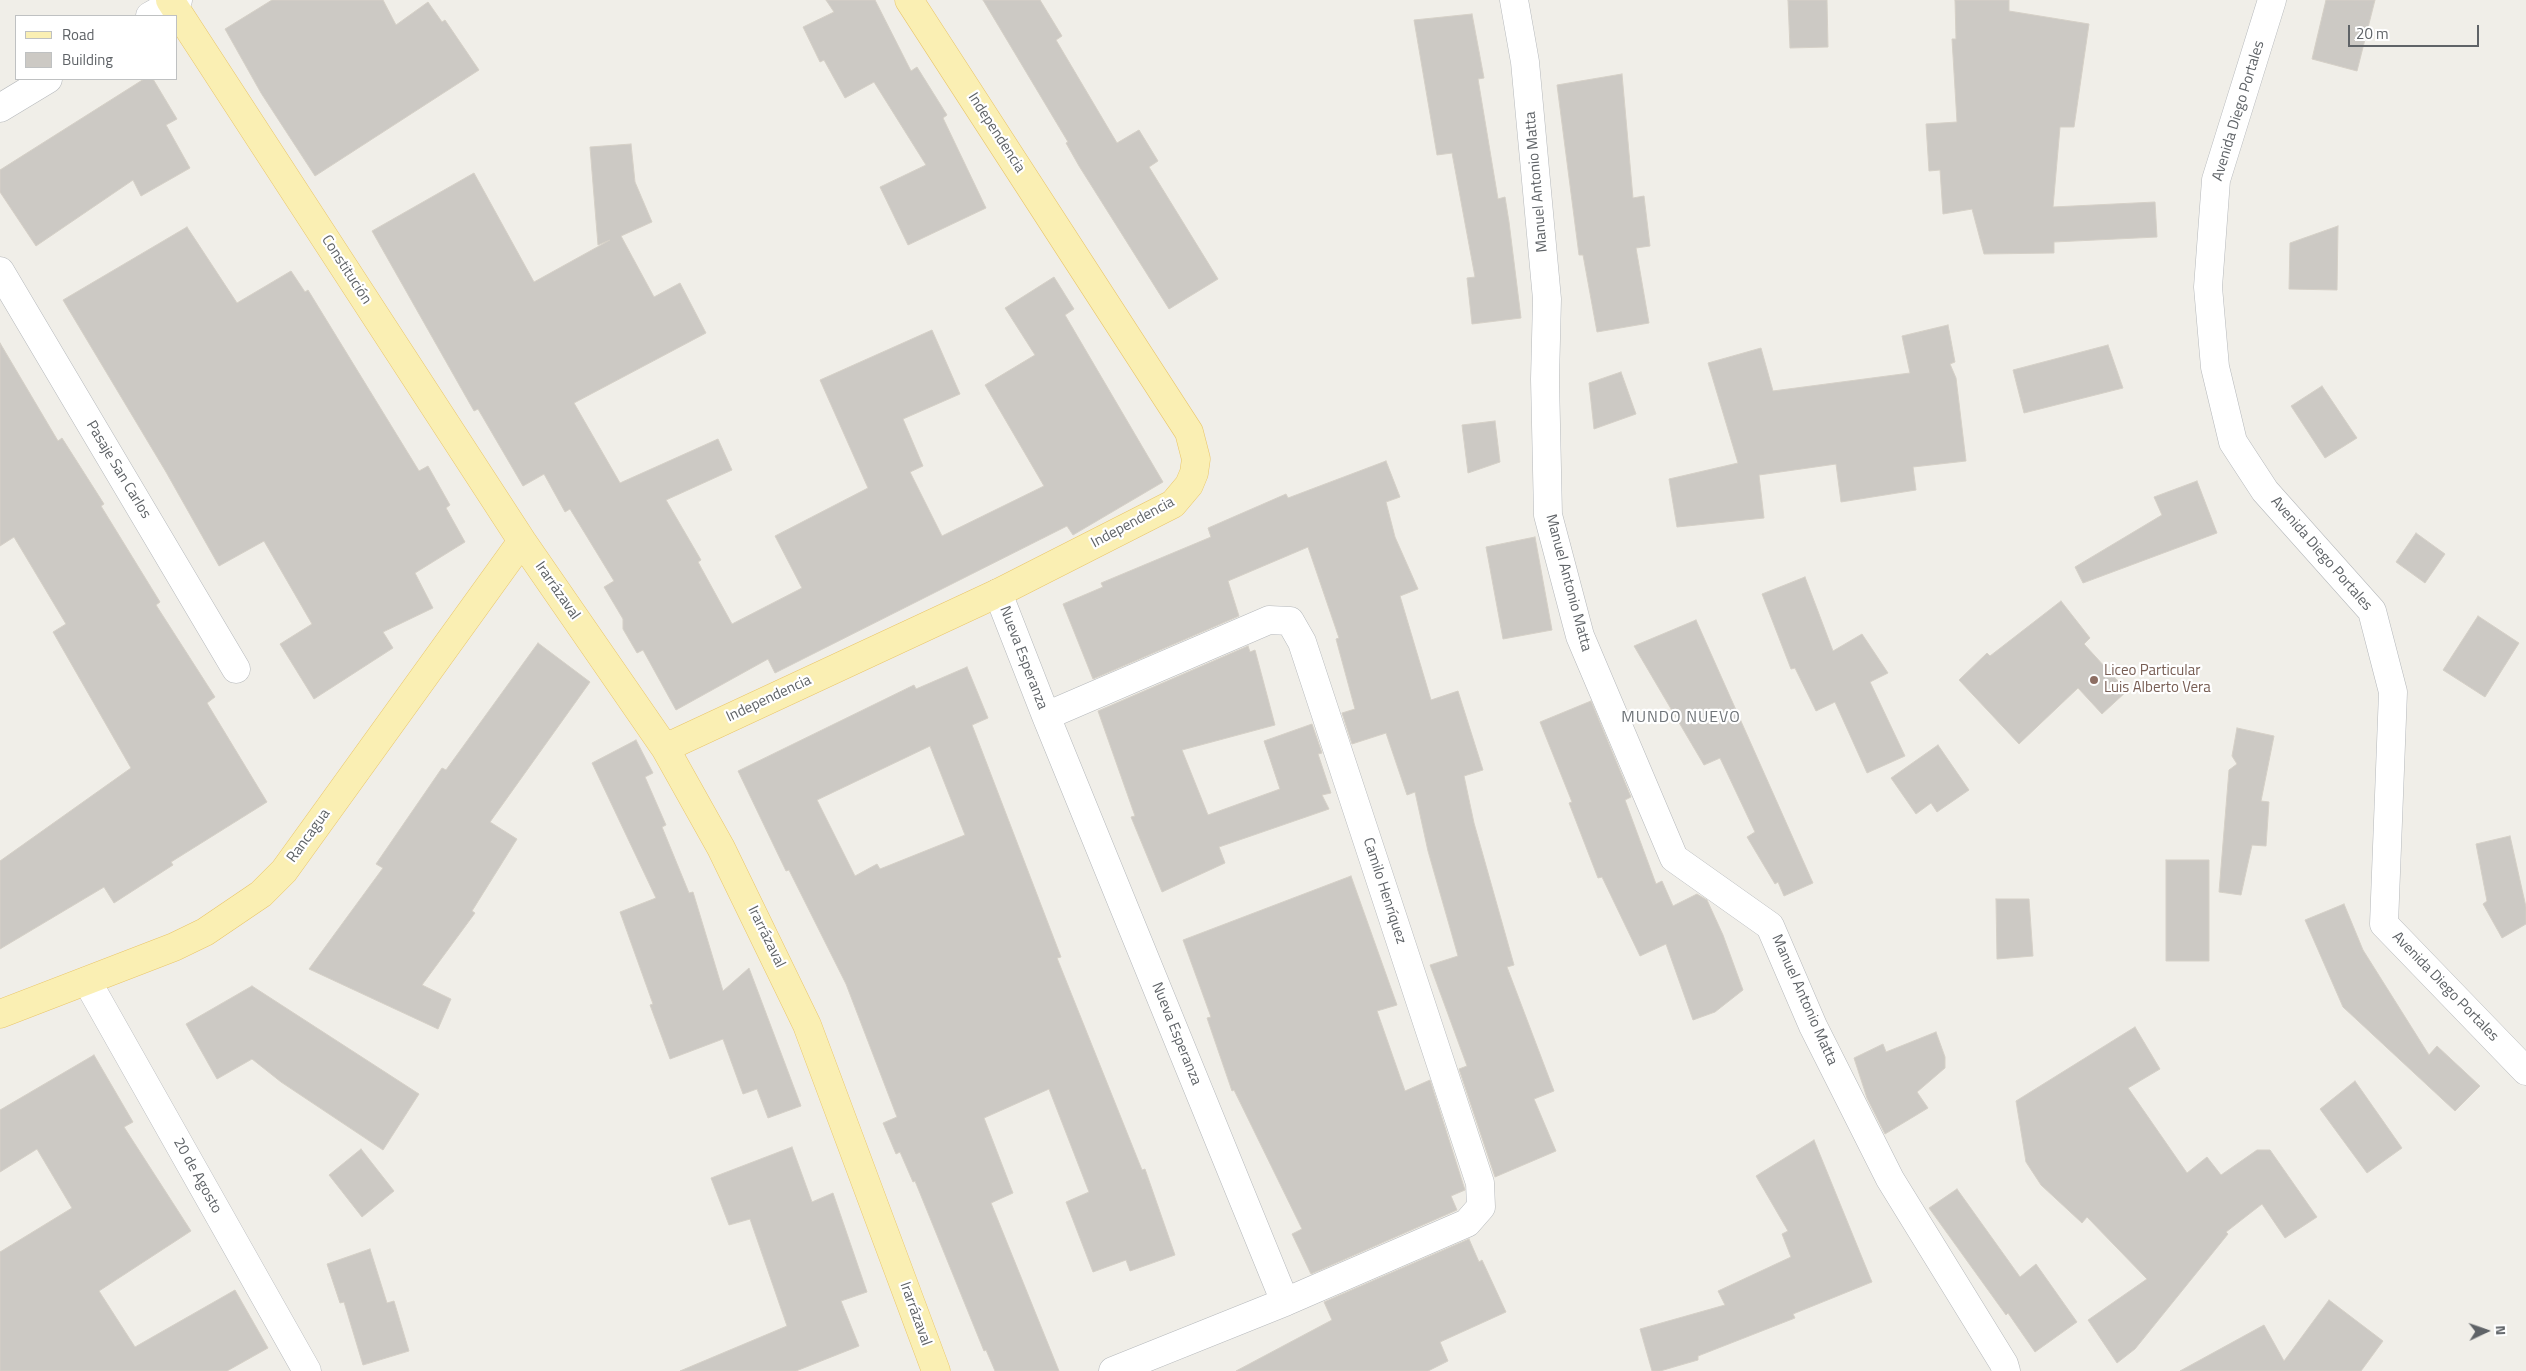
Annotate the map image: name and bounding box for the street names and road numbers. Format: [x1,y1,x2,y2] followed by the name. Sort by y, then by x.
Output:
[2209,39,2269,183] street label: Avenida Diego Portales
[963,90,1029,176] street label: Independencia
[1522,111,1552,253] street label: Manuel Antonio Matta
[317,232,375,308] street label: Constitución
[82,418,154,522] street label: Pasaje San Carlos
[2266,493,2376,615] street label: Avenida Diego Portales
[1088,494,1178,552] street label: Independencia
[1541,512,1595,654] street label: Manuel Antonio Matta
[531,559,583,623] street label: Irarrázaval
[995,604,1051,712] street label: Nueva Esperanza
[724,671,814,727] street label: Independencia
[283,806,335,866] street label: Rancagua
[1358,836,1410,946] street label: Camilo Henríquez
[743,903,789,971] street label: Irarrázaval
[2388,928,2502,1046] street label: Avenida Diego Portales
[1767,932,1841,1068] street label: Manuel Antonio Matta
[1147,980,1205,1088] street label: Nueva Esperanza
[169,1135,225,1217] street label: 20 de Agosto
[895,1280,935,1348] street label: Irarrázaval

